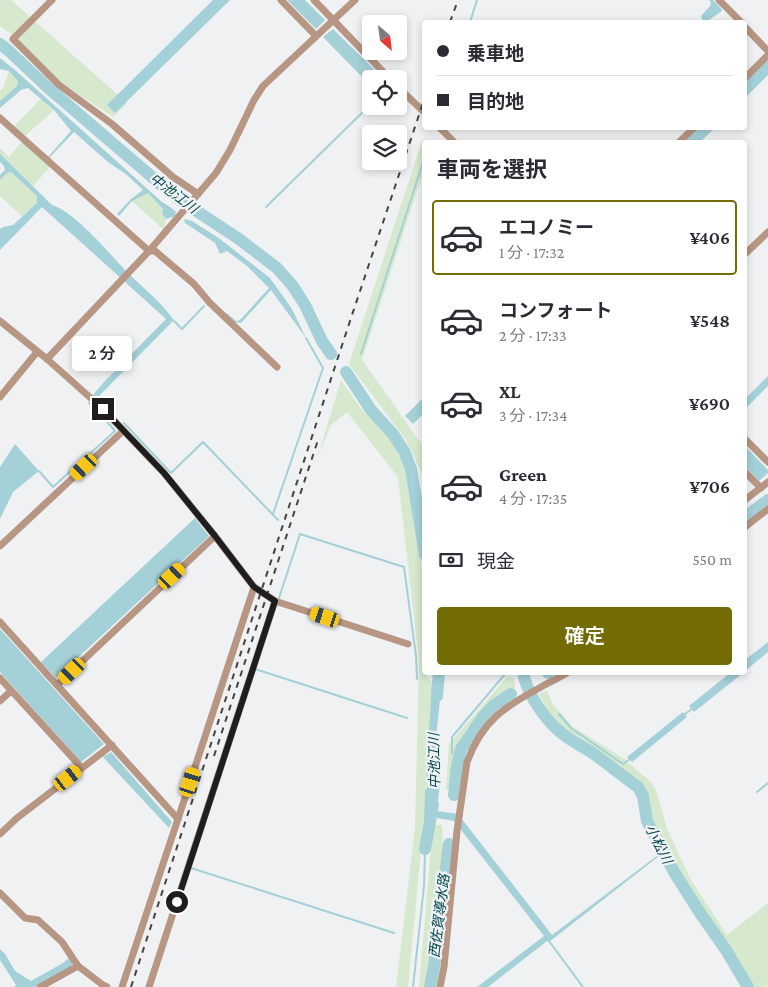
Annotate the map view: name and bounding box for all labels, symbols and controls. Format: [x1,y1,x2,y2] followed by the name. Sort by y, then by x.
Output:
[362,15,408,60] north arrow
[362,15,407,170] map controls
[467,43,524,64] text: 乗車地
[362,70,407,115] button: locate
[467,91,524,112] text: 目的地
[362,125,407,170] button: layers
[437,157,547,182] text: 車両を選択
[147,170,203,217] water label: 中池江川
[439,215,484,260] icon: car
[499,217,594,238] text: エコノミー
[690,227,730,248] text: ¥406
[499,244,564,261] text: 1 分 · 17:32
[439,298,484,343] icon: car
[499,300,612,321] text: コンフォート
[690,310,730,331] text: ¥548
[499,327,567,344] text: 2 分 · 17:33
[73,336,133,372] callout: 2 分
[89,345,116,362] text: 2 分
[439,381,484,426] icon: car
[499,381,521,402] text: XL
[689,393,730,414] text: ¥690
[92,398,114,420] route end
[499,407,567,424] text: 3 分 · 17:34
[67,451,100,483] car
[439,464,484,509] icon: car
[499,464,547,485] text: Green
[689,476,730,497] text: ¥706
[499,490,567,507] text: 4 分 · 17:35
[437,546,465,574] icon: cash
[477,551,515,572] text: 現金
[692,551,732,568] text: 550 m
[155,560,188,592] car
[308,605,341,629] car
[437,607,732,665] button: 確定
[55,655,88,687] car
[425,731,442,789] water label: 中池江川
[51,763,84,793] car
[178,765,201,799] car
[642,822,677,868] water label: 小松川
[426,872,452,959] water label: 西佐賀導水路
[166,891,188,913] route start

